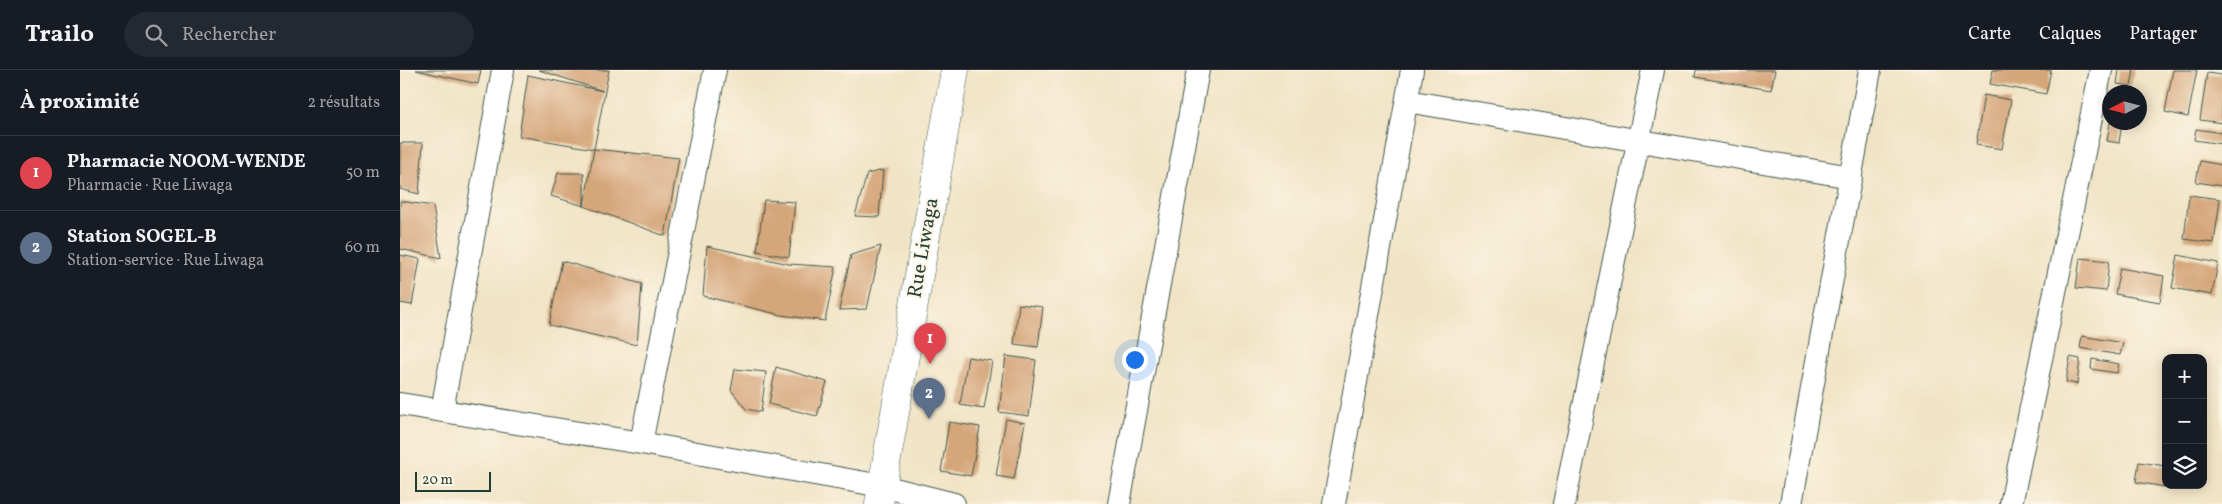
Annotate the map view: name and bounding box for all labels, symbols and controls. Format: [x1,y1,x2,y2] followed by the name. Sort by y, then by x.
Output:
[124,12,474,57] search box
[25,18,94,52] text: Trailo
[142,21,170,49] icon: search
[182,22,276,48] text: Rechercher
[1968,22,2011,47] text: Carte
[2039,22,2101,47] text: Calques
[2129,22,2197,47] text: Partager
[2102,85,2147,130] north arrow
[20,88,139,117] text: À proximité
[307,92,380,114] text: 2 résultats
[67,149,306,175] text: Pharmacie NOOM-WENDE
[33,162,39,184] text: 1
[346,162,380,184] text: 50 m
[67,175,233,197] text: Pharmacie · Rue Liwaga
[901,196,947,300] street label: Rue Liwaga
[67,224,217,250] text: Station SOGEL-B
[32,237,40,259] text: 2
[345,237,380,259] text: 60 m
[67,250,264,272] text: Station-service · Rue Liwaga
[914,323,946,364] pin: 1
[1122,347,1148,373] your location
[2162,354,2207,489] map controls
[2162,354,2207,399] button: +
[913,378,945,419] pin: 2
[2162,399,2207,444] button: −
[2162,444,2207,489] button: layers
[415,469,491,492] scale bar
[422,471,453,490] text: 20 m

